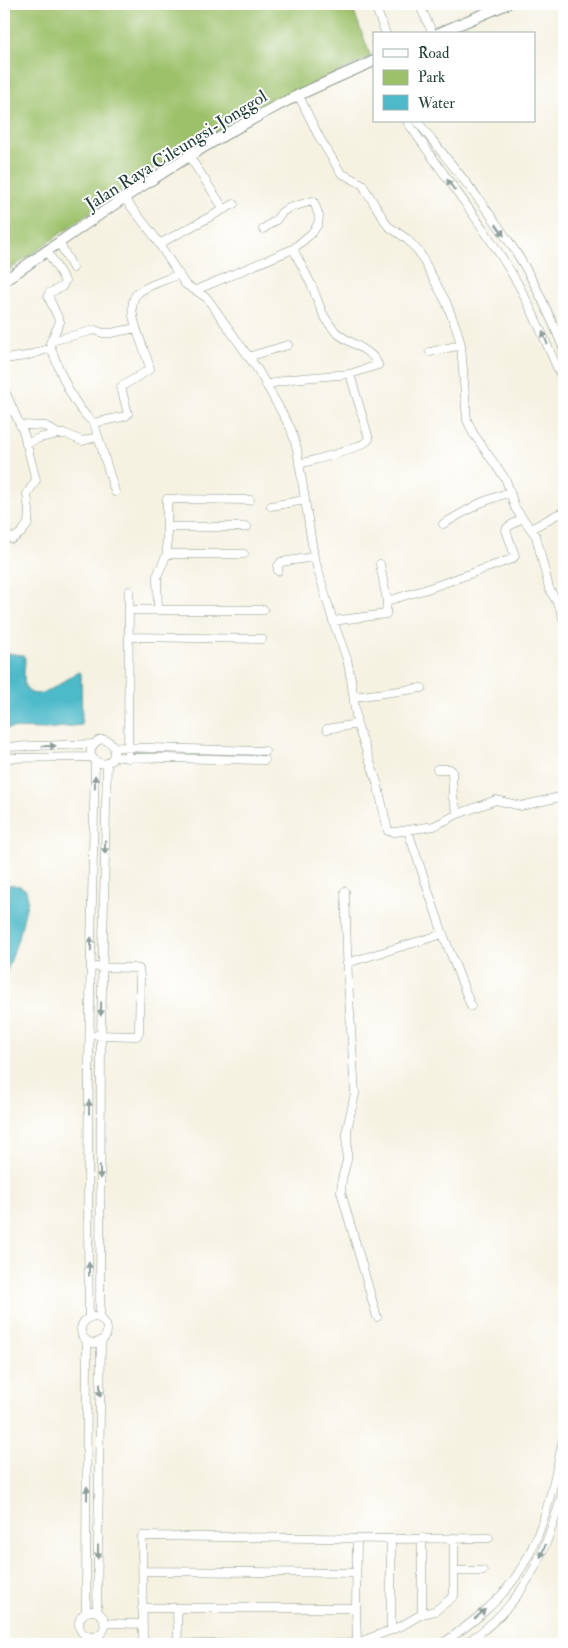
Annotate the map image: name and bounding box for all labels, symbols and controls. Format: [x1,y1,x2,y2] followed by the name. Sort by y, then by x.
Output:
[373,32,536,122] legend
[418,44,450,63] text: Road
[418,68,445,87] text: Park
[80,85,272,216] street label: Jalan Raya Cileungsi-Jonggol
[417,94,455,113] text: Water
[446,178,456,192] one-way arrow
[495,223,505,236] one-way arrow
[540,331,548,345] one-way arrow
[41,741,57,749] one-way arrow
[91,774,99,790] one-way arrow
[101,839,109,855] one-way arrow
[87,936,95,952] one-way arrow
[97,1002,105,1018] one-way arrow
[85,1099,93,1115] one-way arrow
[96,1164,104,1180] one-way arrow
[84,1261,92,1277] one-way arrow
[96,1382,104,1398] one-way arrow
[83,1485,91,1501] one-way arrow
[539,1544,547,1559] one-way arrow
[94,1545,102,1561] one-way arrow
[474,1609,487,1620] one-way arrow

